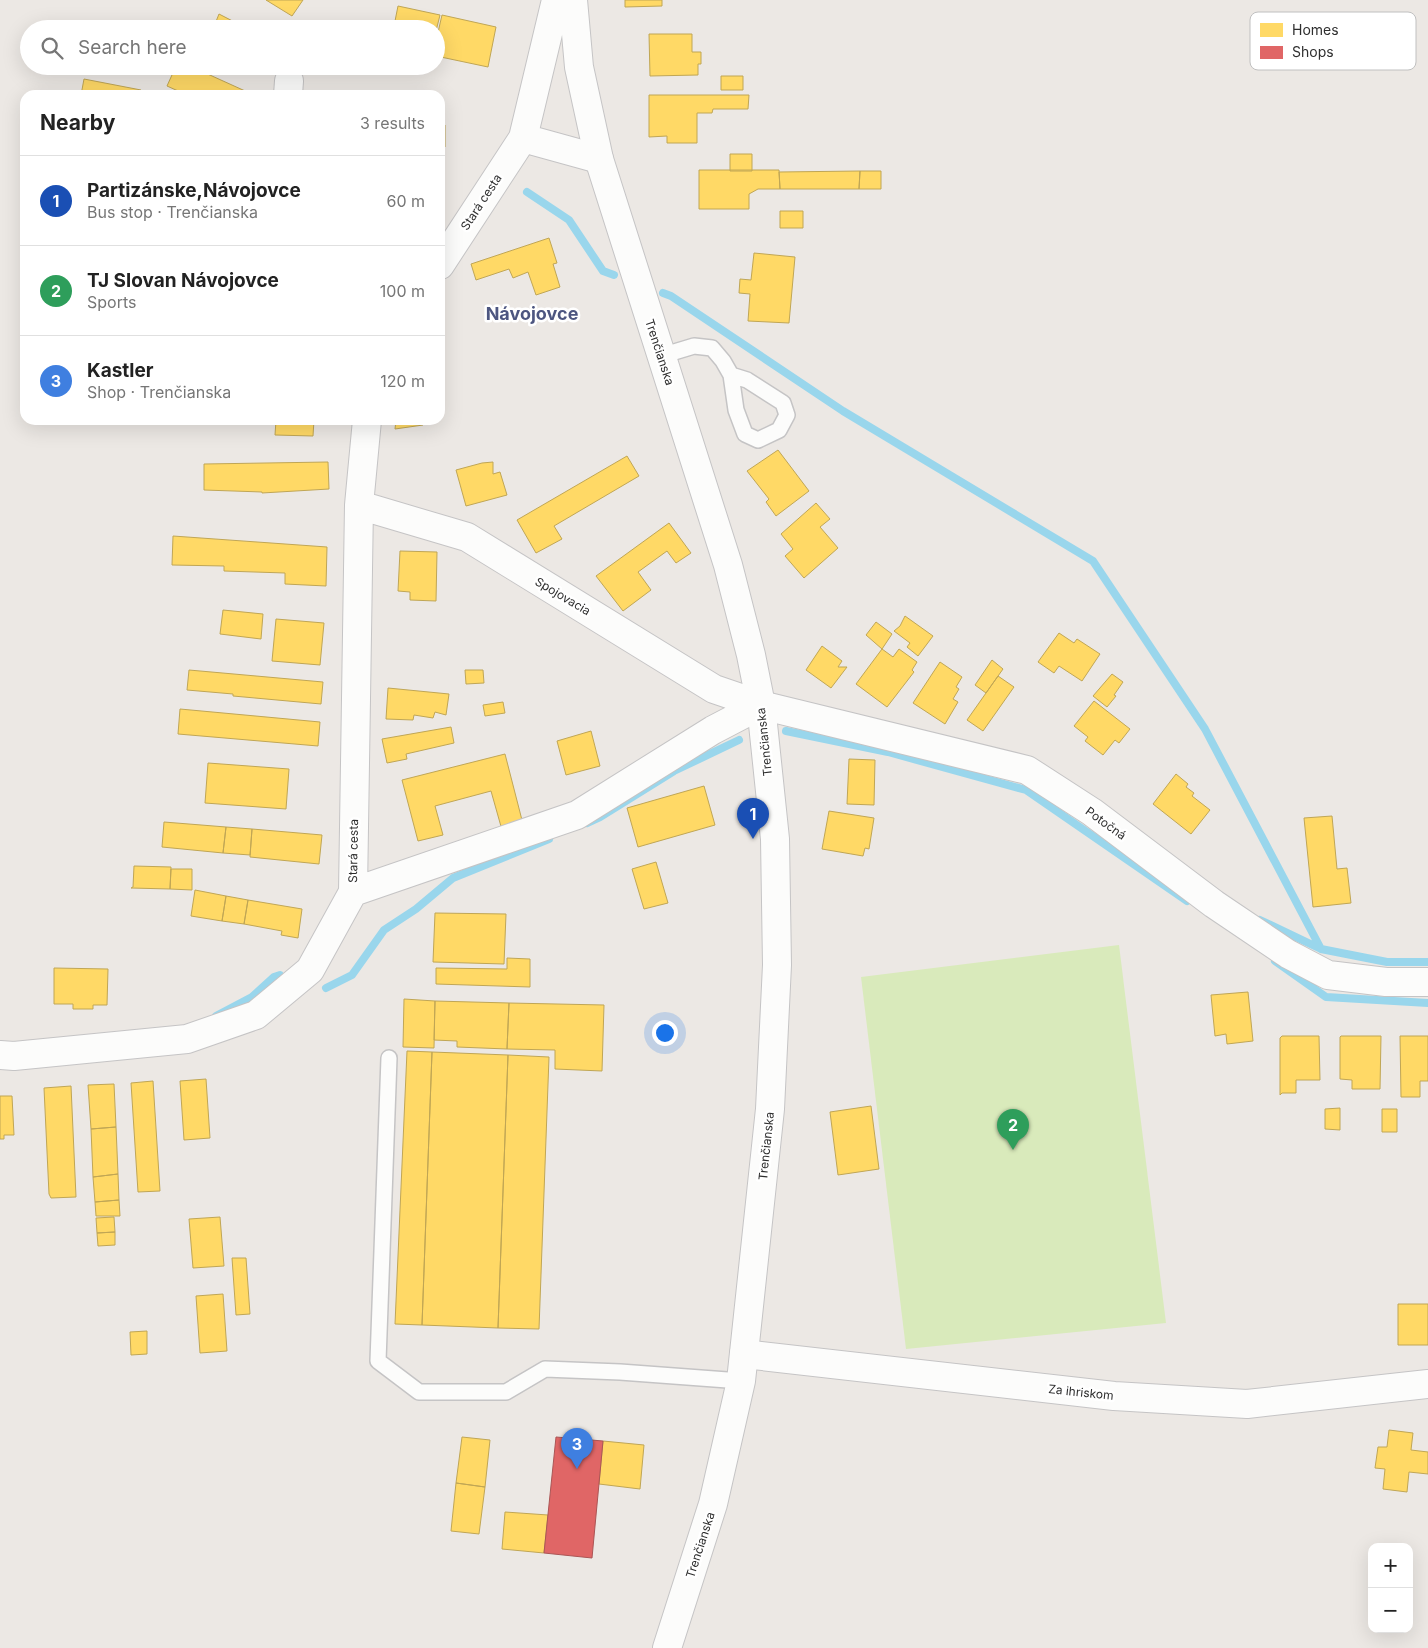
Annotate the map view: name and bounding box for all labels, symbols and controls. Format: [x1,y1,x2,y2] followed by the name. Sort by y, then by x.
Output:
[1250,12,1416,70] legend
[20,20,445,75] search box
[1292,21,1339,38] text: Homes
[38,34,66,62] icon: search
[78,36,187,59] text: Search here
[1292,43,1334,60] text: Shops
[40,110,115,135] text: Nearby
[360,113,425,133] text: 3 results
[457,171,505,233] street label: Stará cesta
[87,179,301,202] text: Partizánske,Návojovce
[53,191,59,211] text: 1
[386,191,425,211] text: 60 m
[87,202,258,222] text: Bus stop · Trenčianska
[87,269,279,292] text: TJ Slovan Návojovce
[51,281,61,301] text: 2
[380,281,425,301] text: 100 m
[87,292,136,312] text: Sports
[486,303,579,324] district label: Návojovce
[642,317,678,387] street label: Trenčianska
[87,359,154,382] text: Kastler
[51,371,61,391] text: 3
[380,371,425,391] text: 120 m
[87,382,231,402] text: Shop · Trenčianska
[533,574,593,618] street label: Spojovacia
[753,707,775,777] street label: Trenčianska
[737,798,769,839] pin: 1
[1083,803,1129,843] street label: Potočná
[345,819,361,883] street label: Stará cesta
[652,1020,678,1046] your location
[997,1109,1029,1150] pin: 2
[755,1111,777,1181] street label: Trenčianska
[1048,1381,1114,1403] street label: Za ihriskom
[561,1428,593,1469] pin: 3
[682,1510,718,1580] street label: Trenčianska
[1368,1543,1413,1633] map controls
[1368,1543,1413,1588] button: +
[1368,1588,1413,1633] button: −

